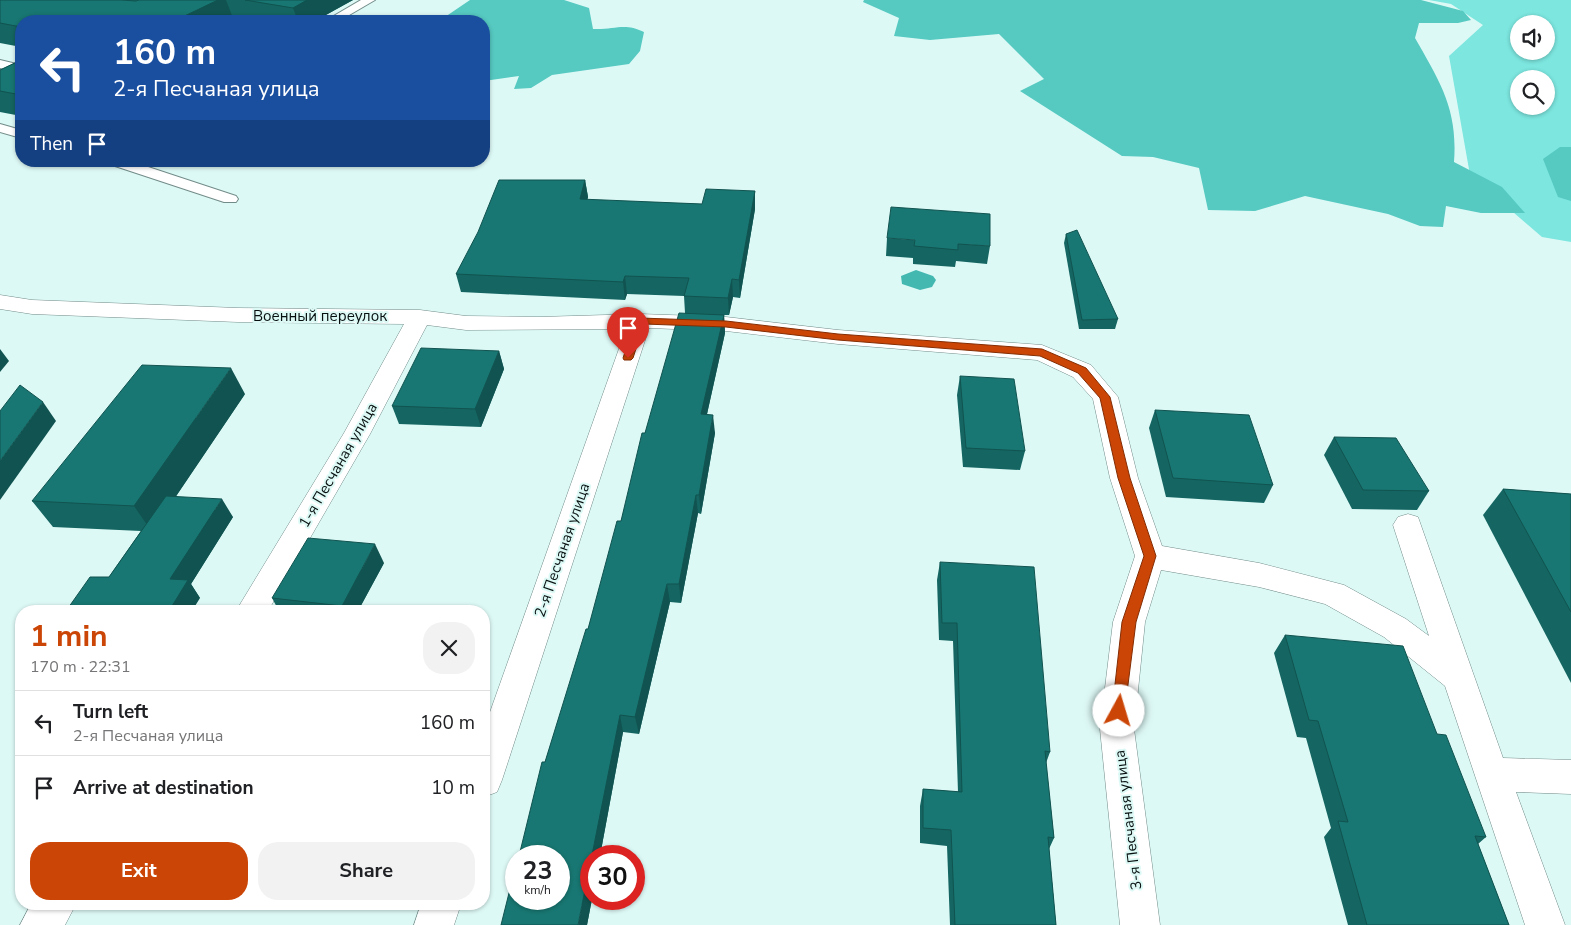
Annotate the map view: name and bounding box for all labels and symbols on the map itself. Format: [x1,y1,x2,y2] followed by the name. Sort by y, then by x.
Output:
[253,306,387,326] street label: Военный переулок
[607,307,649,358] pin
[294,399,382,531] street label: 1-я Песчаная улица
[530,480,594,620] street label: 2-я Песчаная улица
[1092,684,1144,736] position arrow
[1109,749,1147,891] street label: 3-я Песчаная улица
[580,845,645,910] speed limit sign: 30

